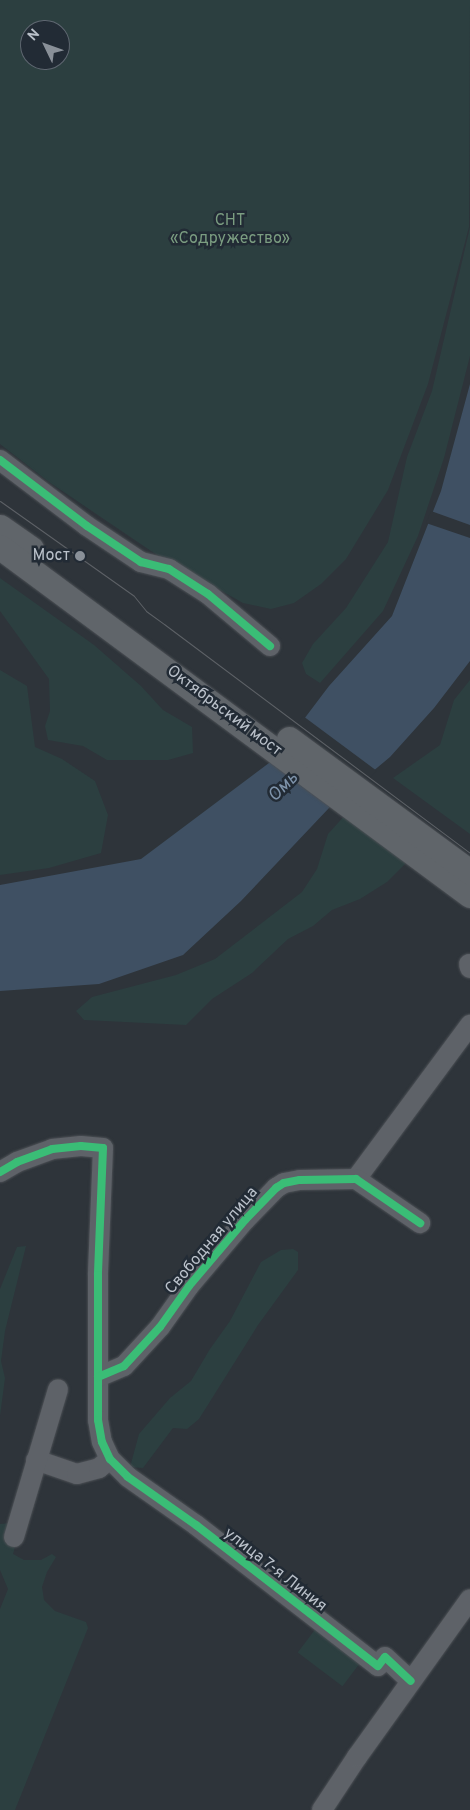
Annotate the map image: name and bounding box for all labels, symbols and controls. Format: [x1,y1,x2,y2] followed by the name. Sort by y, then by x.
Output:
[20,20,70,70] north arrow
[25,26,44,45] text: N
[170,211,290,249] park label: СНТ «Содружество»
[33,546,70,566] place label: Мост
[74,550,86,562] marker: Мост
[163,661,285,761] street label: Октябрьский мост
[264,768,304,808] water label: Омь
[162,1184,262,1298] street label: Свободная улица
[219,1524,331,1616] street label: улица 7-я Линия

